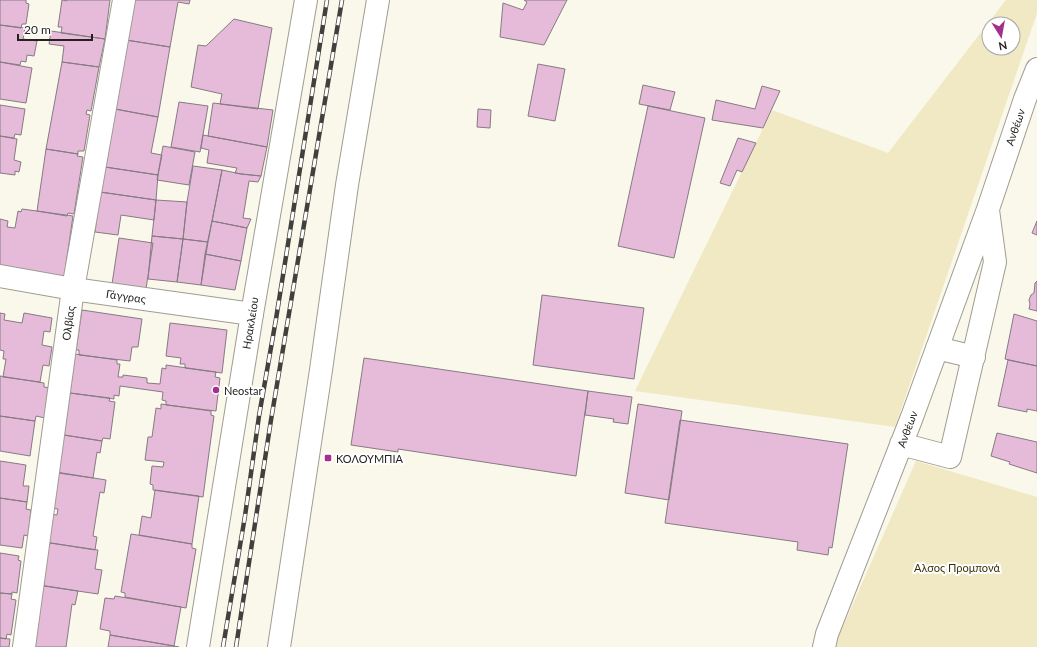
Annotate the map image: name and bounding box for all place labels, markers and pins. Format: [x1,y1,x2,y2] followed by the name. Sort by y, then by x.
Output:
[224,384,262,397] place label: Neostar
[211,385,221,395] marker: Neostar
[336,452,404,465] place label: ΚΟΛΟΥΜΠΙΑ
[323,453,333,463] marker: ΚΟΛΟΥΜΠΙΑ

